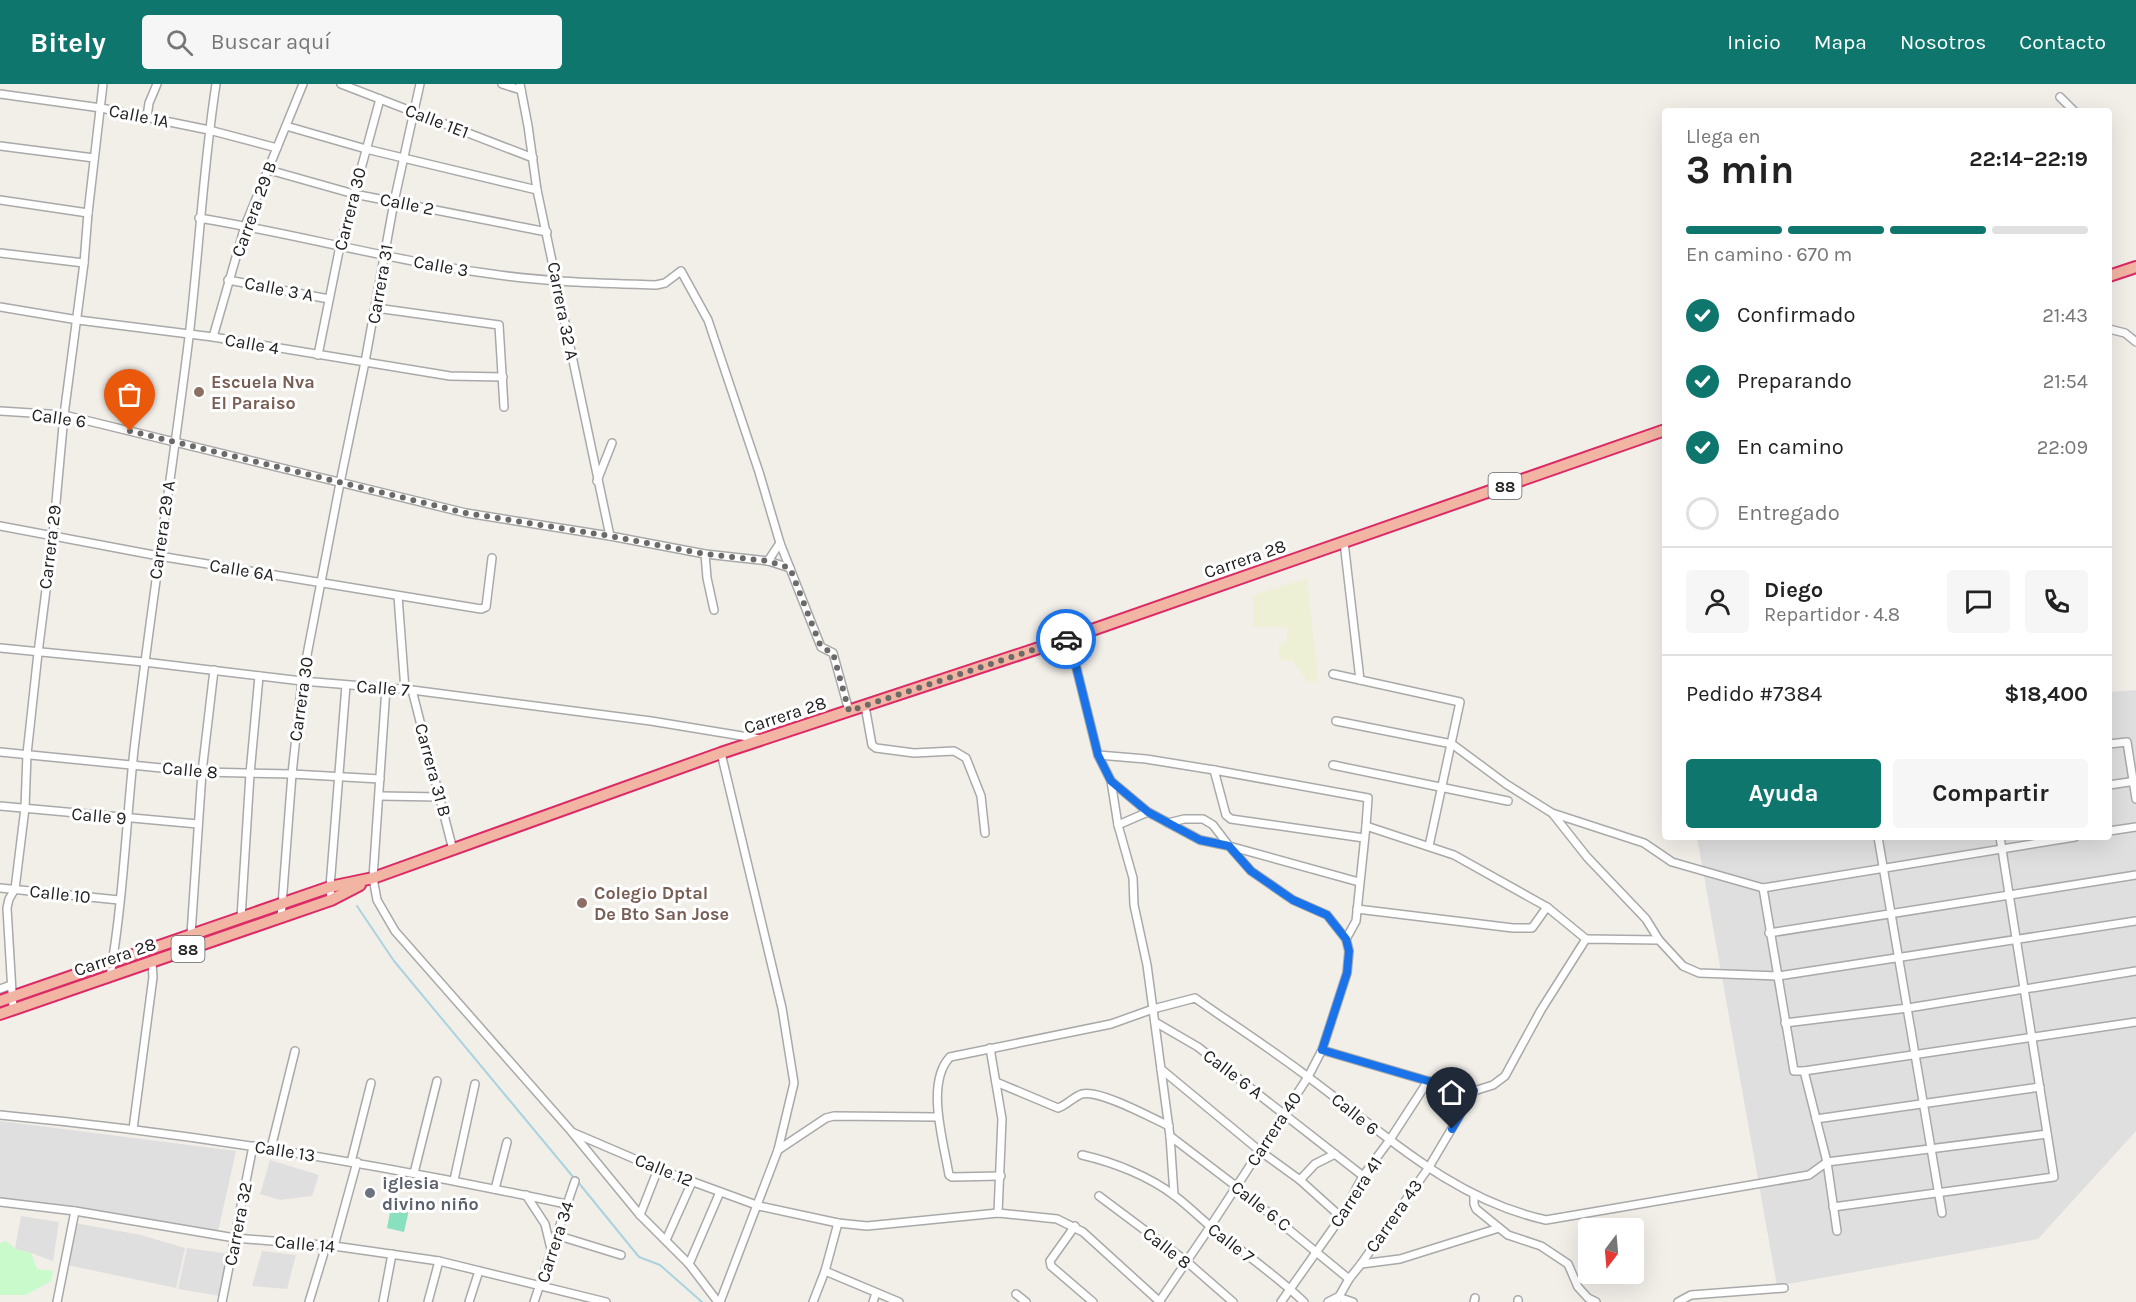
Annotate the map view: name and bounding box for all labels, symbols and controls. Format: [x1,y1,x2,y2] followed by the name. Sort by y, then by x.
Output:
[142,15,562,69] search box
[30,26,106,59] text: Bitely
[163,26,196,59] icon: search
[211,29,331,55] text: Buscar aquí
[1727,30,1781,54] text: Inicio
[1814,30,1867,54] text: Mapa
[1900,30,1986,54] text: Nosotros
[2019,30,2106,54] text: Contacto
[107,99,171,133] street label: Calle 1A
[402,99,472,143] street label: Calle 1E1
[1686,125,1761,148] text: Llega en
[1969,146,2088,172] text: 22:14–22:19
[1686,147,1794,193] text: 3 min
[227,158,281,260] street label: Carrera 29 B
[329,165,371,253] street label: Carrera 30
[378,188,436,220] street label: Calle 2
[362,242,398,326] street label: Carrera 31
[1686,243,1852,266] text: En camino · 670 m
[412,250,470,282] street label: Calle 3
[543,260,583,362] street label: Carrera 32 A
[243,272,315,306] street label: Calle 3 A
[1686,299,1719,332] icon: check
[1737,302,1856,328] text: Confirmado
[2042,304,2088,327] text: 21:43
[223,328,281,360] street label: Calle 4
[1686,365,1719,398] icon: check
[1737,368,1852,394] text: Preparando
[104,369,155,431] pin
[2043,370,2088,393] text: 21:54
[211,371,315,414] place label: Escuela Nva El Paraiso
[113,378,146,411] icon: bag
[192,385,206,399] marker: Escuela Nva El Paraiso
[30,403,88,433] street label: Calle 6
[1686,431,1719,464] icon: check
[1737,434,1844,460] text: En camino
[2037,436,2088,459] text: 22:09
[1488,473,1522,499] road number: 88
[144,479,180,581] street label: Carrera 29 A
[1737,500,1840,526] text: Entregado
[34,504,66,590] street label: Carrera 29
[1201,535,1289,583] street label: Carrera 28
[208,554,276,586] street label: Calle 6A
[1686,570,1749,633] button: person
[1947,570,2010,633] button: chat
[2025,570,2088,633] button: phone
[1764,577,1823,603] text: Diego
[1764,603,1900,626] text: Repartidor · 4.8
[1036,609,1096,669] courier
[1050,623,1083,656] icon: car
[284,655,318,743] street label: Carrera 30
[356,675,411,701] street label: Calle 7
[1686,681,1822,707] text: Pedido #7384
[2004,681,2088,707] text: $18,400
[741,691,829,739] street label: Carrera 28
[410,721,456,819] street label: Carrera 31 B
[161,757,219,783] street label: Calle 8
[1686,759,1881,828] button: Ayuda
[1893,759,2088,828] button: Compartir
[71,803,127,829] street label: Calle 9
[28,880,92,908] street label: Calle 10
[594,882,729,925] place label: Colegio Dptal De Bto San Jose
[575,896,589,910] marker: Colegio Dptal De Bto San Jose
[71,933,159,981] street label: Carrera 28
[172,936,204,962] road number: 88
[1199,1044,1267,1104] street label: Calle 6 A
[1426,1067,1477,1129] pin
[1435,1076,1468,1109] icon: home
[1242,1088,1306,1170] street label: Carrera 40
[1327,1088,1383,1140] street label: Calle 6
[253,1135,317,1167] street label: Calle 13
[632,1148,696,1192] street label: Calle 12
[1325,1153,1387,1231] street label: Carrera 41
[382,1172,479,1215] place label: iglesia divino niño
[1361,1175,1427,1257] street label: Carrera 43
[1227,1176,1295,1236] street label: Calle 6 C
[219,1180,257,1268] street label: Carrera 32
[363,1186,377,1200] marker: iglesia divino niño
[531,1198,579,1286] street label: Carrera 34
[1203,1218,1259,1268] street label: Calle 7
[1578,1218,1644,1284] north arrow
[1578,1218,1644,1284] map controls
[1138,1222,1196,1274] street label: Calle 8
[274,1230,336,1258] street label: Calle 14

